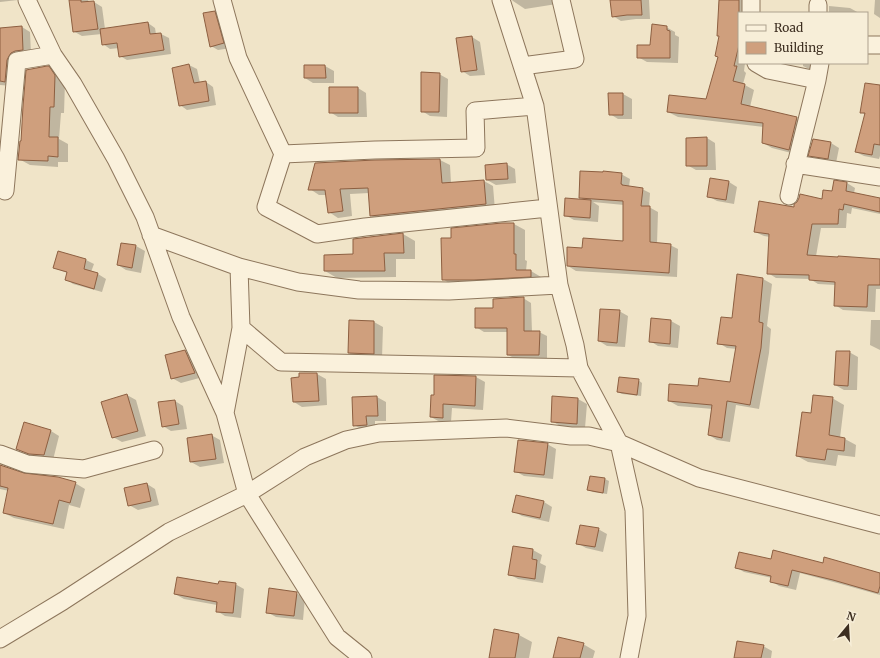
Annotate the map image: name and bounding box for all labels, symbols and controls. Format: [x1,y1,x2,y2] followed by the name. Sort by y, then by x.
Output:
[738,12,868,64] legend
[774,20,803,35] text: Road
[774,40,824,55] text: Building
[828,606,868,646] north arrow
[845,608,858,625] text: N

